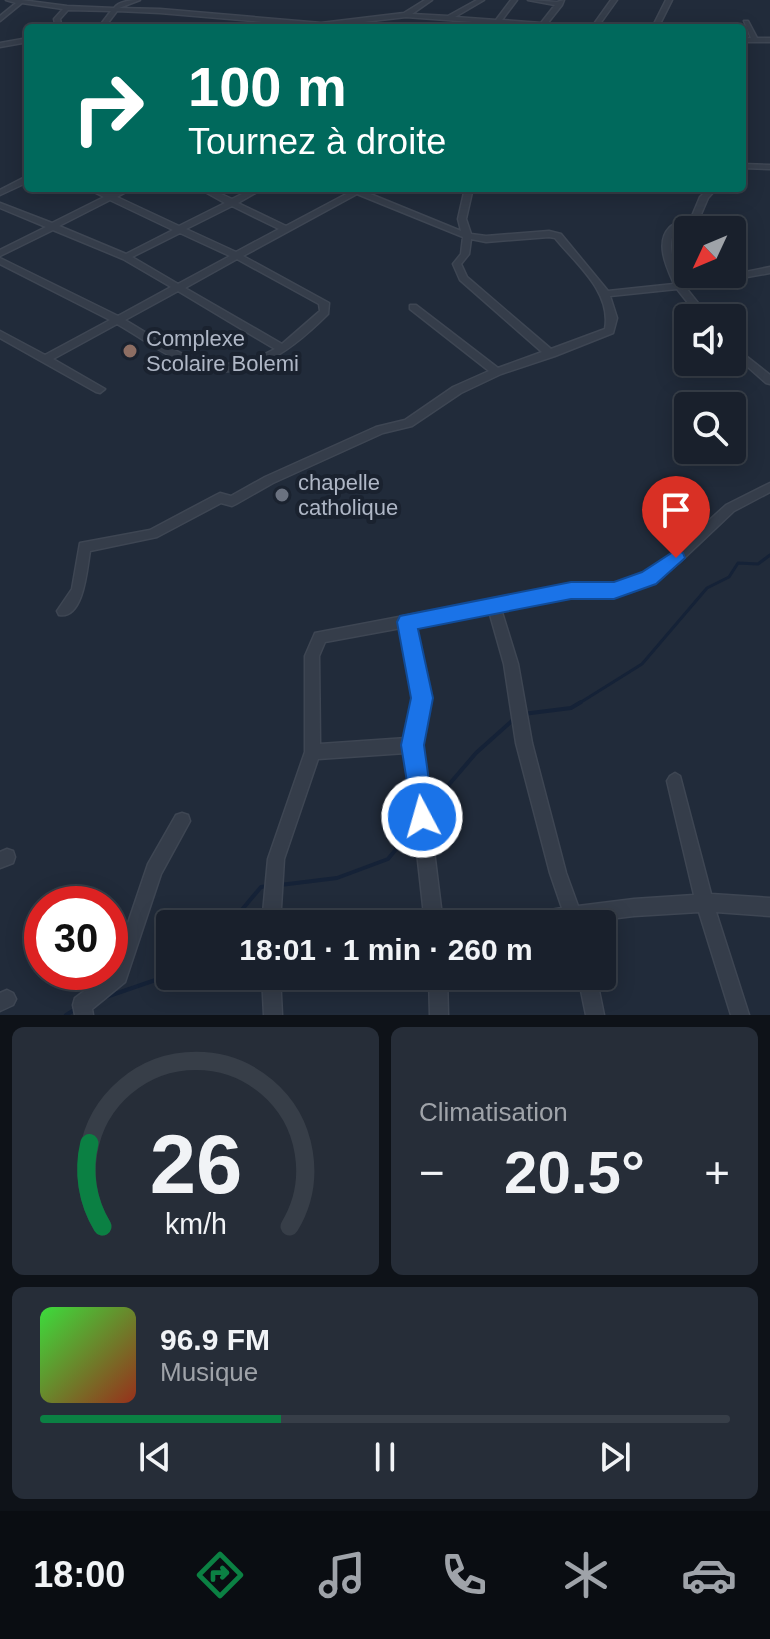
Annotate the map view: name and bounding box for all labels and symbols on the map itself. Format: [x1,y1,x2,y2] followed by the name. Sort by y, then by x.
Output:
[674,216,746,288] north arrow
[146,326,299,376] place label: Complexe Scolaire Bolemi
[121,342,139,360] marker: Complexe Scolaire Bolemi
[298,470,398,520] place label: chapelle catholique
[642,476,710,558] pin
[273,486,291,504] marker: chapelle catholique
[380,775,464,859] position arrow
[24,886,128,990] speed limit sign: 30

